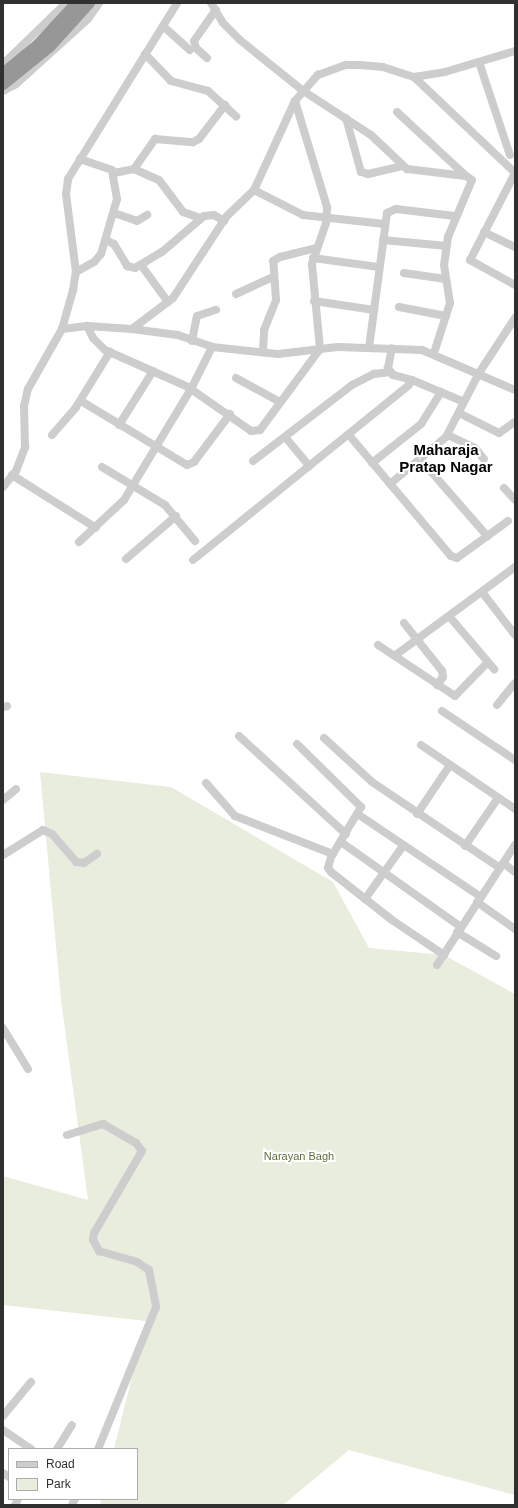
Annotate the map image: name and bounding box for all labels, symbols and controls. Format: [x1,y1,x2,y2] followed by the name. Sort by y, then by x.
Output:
[399,440,493,475] district label: Maharaja Pratap Nagar
[264,1149,334,1163] park label: Narayan Bagh
[8,1448,138,1500] legend
[46,1457,75,1471] text: Road
[46,1477,71,1491] text: Park

